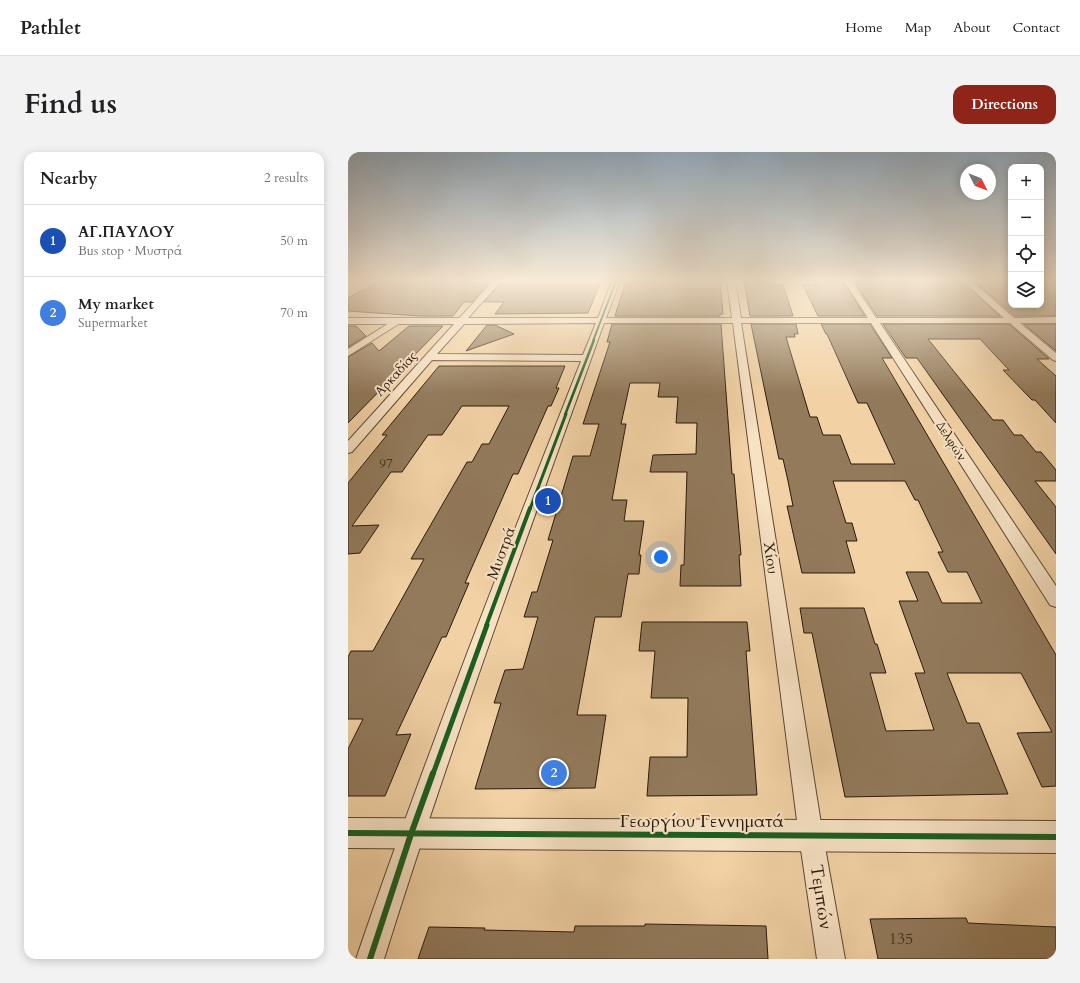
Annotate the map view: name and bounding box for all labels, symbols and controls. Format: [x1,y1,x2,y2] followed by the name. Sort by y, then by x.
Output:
[20,15,81,41] text: Pathlet
[845,18,883,37] text: Home
[905,18,931,37] text: Map
[953,18,990,37] text: About
[1012,18,1060,37] text: Contact
[24,85,117,123] text: Find us
[953,85,1056,124] button: Directions
[960,164,996,200] north arrow
[1008,164,1044,308] map controls
[1008,164,1044,200] button: +
[40,167,97,190] text: Nearby
[264,169,308,187] text: 2 results
[1008,200,1044,236] button: −
[78,222,175,242] text: ΑΓ.ΠΑΥΛΟΥ
[50,232,56,250] text: 1
[280,232,308,250] text: 50 m
[1008,236,1044,272] button: locate
[78,242,182,260] text: Bus stop · Μυστρά
[1008,272,1044,308] button: layers
[78,294,154,314] text: My market
[50,304,56,322] text: 2
[280,304,308,322] text: 70 m
[78,314,148,332] text: Supermarket
[371,347,421,400] street label: Αρκαδίας
[931,418,971,464] street label: Δελφών
[379,455,393,473] house number: 97
[535,486,561,516] pin: 1
[482,524,520,582] street label: Μυστρά
[759,541,783,575] street label: Χίου
[651,547,671,567] your location
[541,758,567,788] pin: 2
[620,809,784,834] street label: Γεωργίου Γεννηματά
[804,863,838,931] street label: Τεμπών
[889,928,913,950] house number: 135

